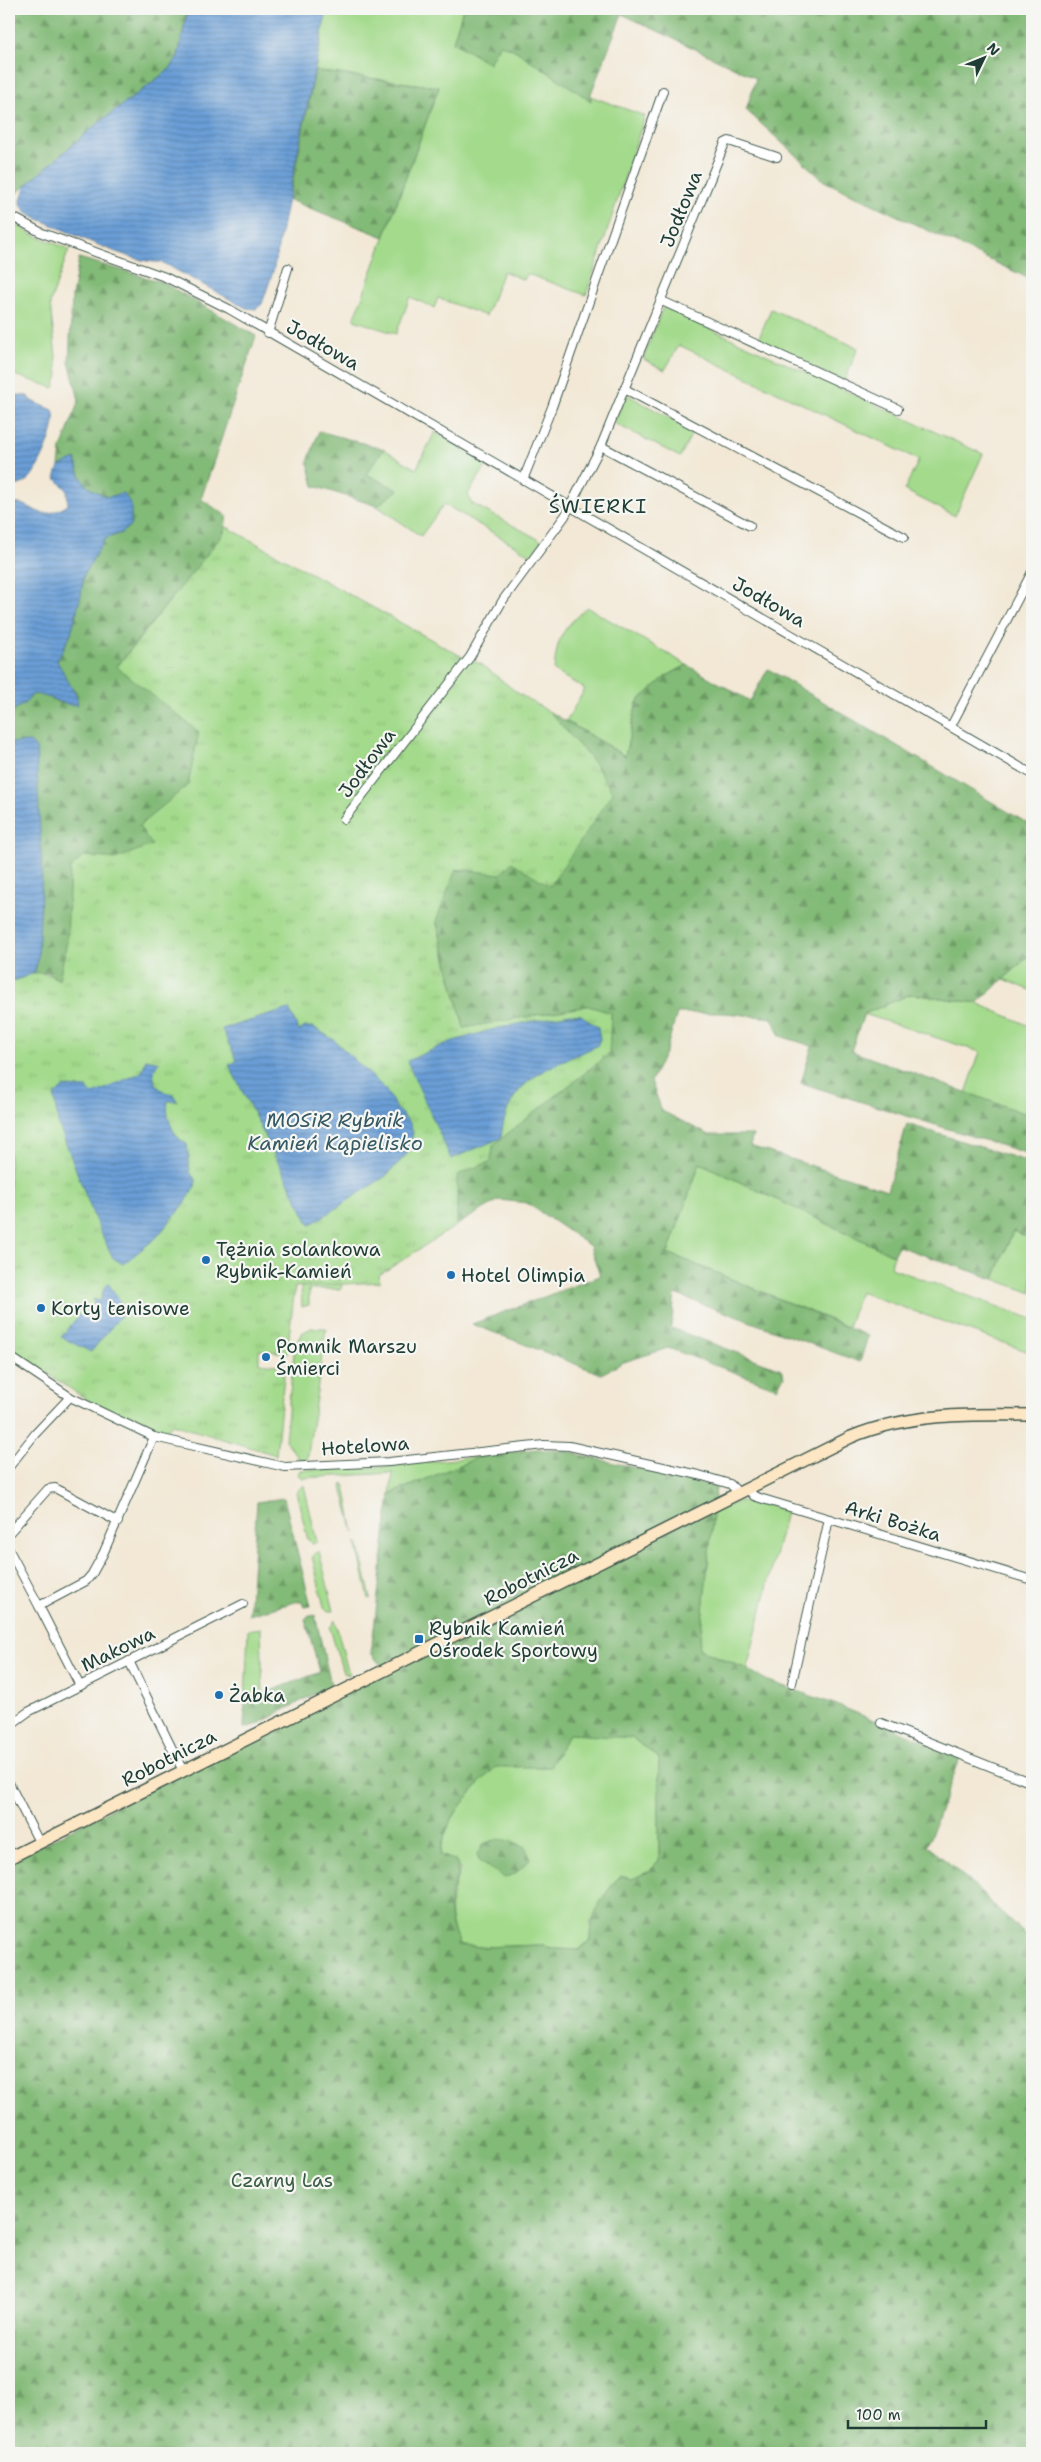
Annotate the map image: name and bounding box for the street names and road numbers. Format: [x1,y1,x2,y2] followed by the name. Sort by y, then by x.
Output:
[654,167,708,251] street label: Jodłowa
[282,314,364,376] street label: Jodłowa
[728,571,810,633] street label: Jodłowa
[333,723,401,803] street label: Jodłowa
[320,1430,410,1462] street label: Hotelowa
[842,1495,944,1548] street label: Arki Bożka
[479,1542,583,1612] street label: Robotnicza
[77,1620,159,1678] street label: Makowa
[117,1723,221,1793] street label: Robotnicza

